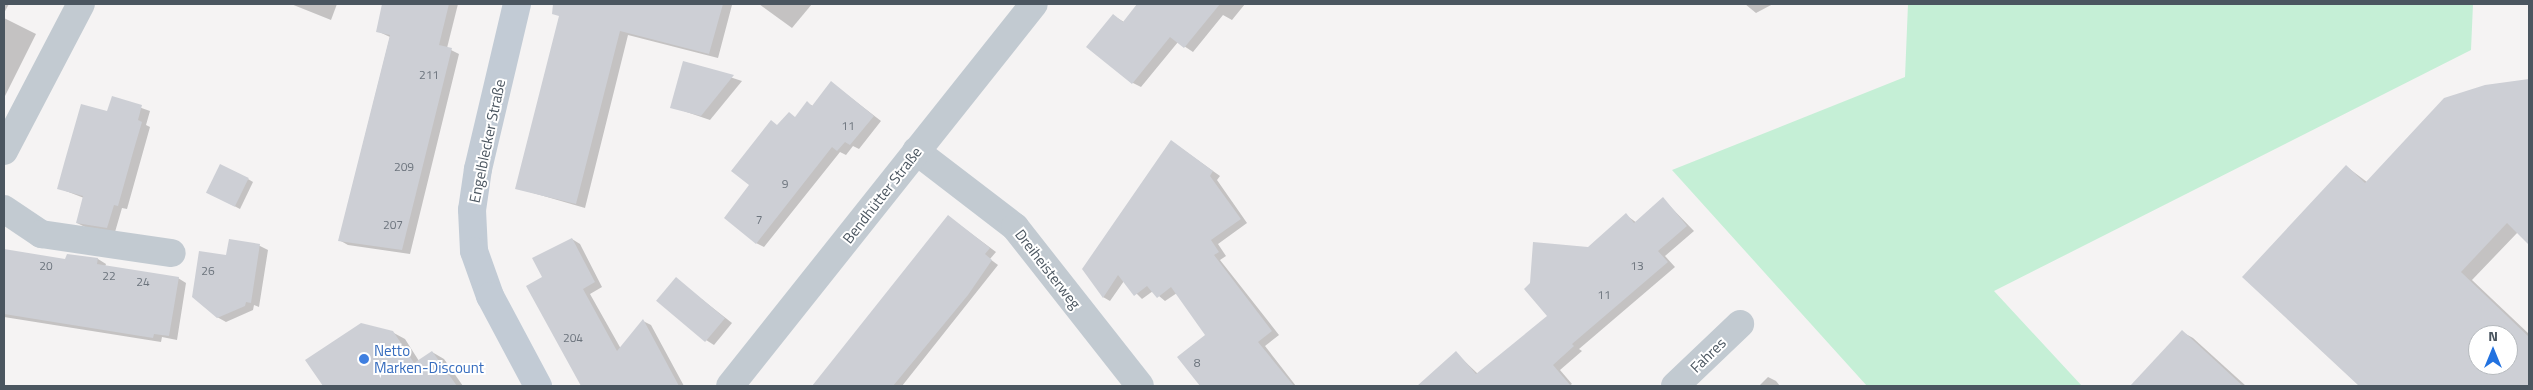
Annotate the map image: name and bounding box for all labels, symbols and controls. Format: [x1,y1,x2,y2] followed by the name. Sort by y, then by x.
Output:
[419,68,439,82] house number: 211
[465,78,509,204] street label: Engelblecker Straße
[841,119,855,133] house number: 11
[839,143,925,247] street label: Bendhütter Straße
[394,160,414,174] house number: 209
[782,177,788,191] house number: 9
[756,213,762,227] house number: 7
[383,218,403,232] house number: 207
[1011,226,1085,312] street label: Dreiheisterweg
[39,259,53,273] house number: 20
[1630,259,1644,273] house number: 13
[201,264,215,278] house number: 26
[102,269,116,283] house number: 22
[136,275,150,289] house number: 24
[1597,288,1611,302] house number: 11
[2468,325,2518,375] north arrow
[2488,325,2498,346] text: N
[563,331,583,345] house number: 204
[1686,334,1730,376] street label: Fahres
[374,341,484,376] place label: Netto Marken-Discount
[358,353,370,365] marker: Netto Marken-Discount
[1194,356,1200,370] house number: 8

